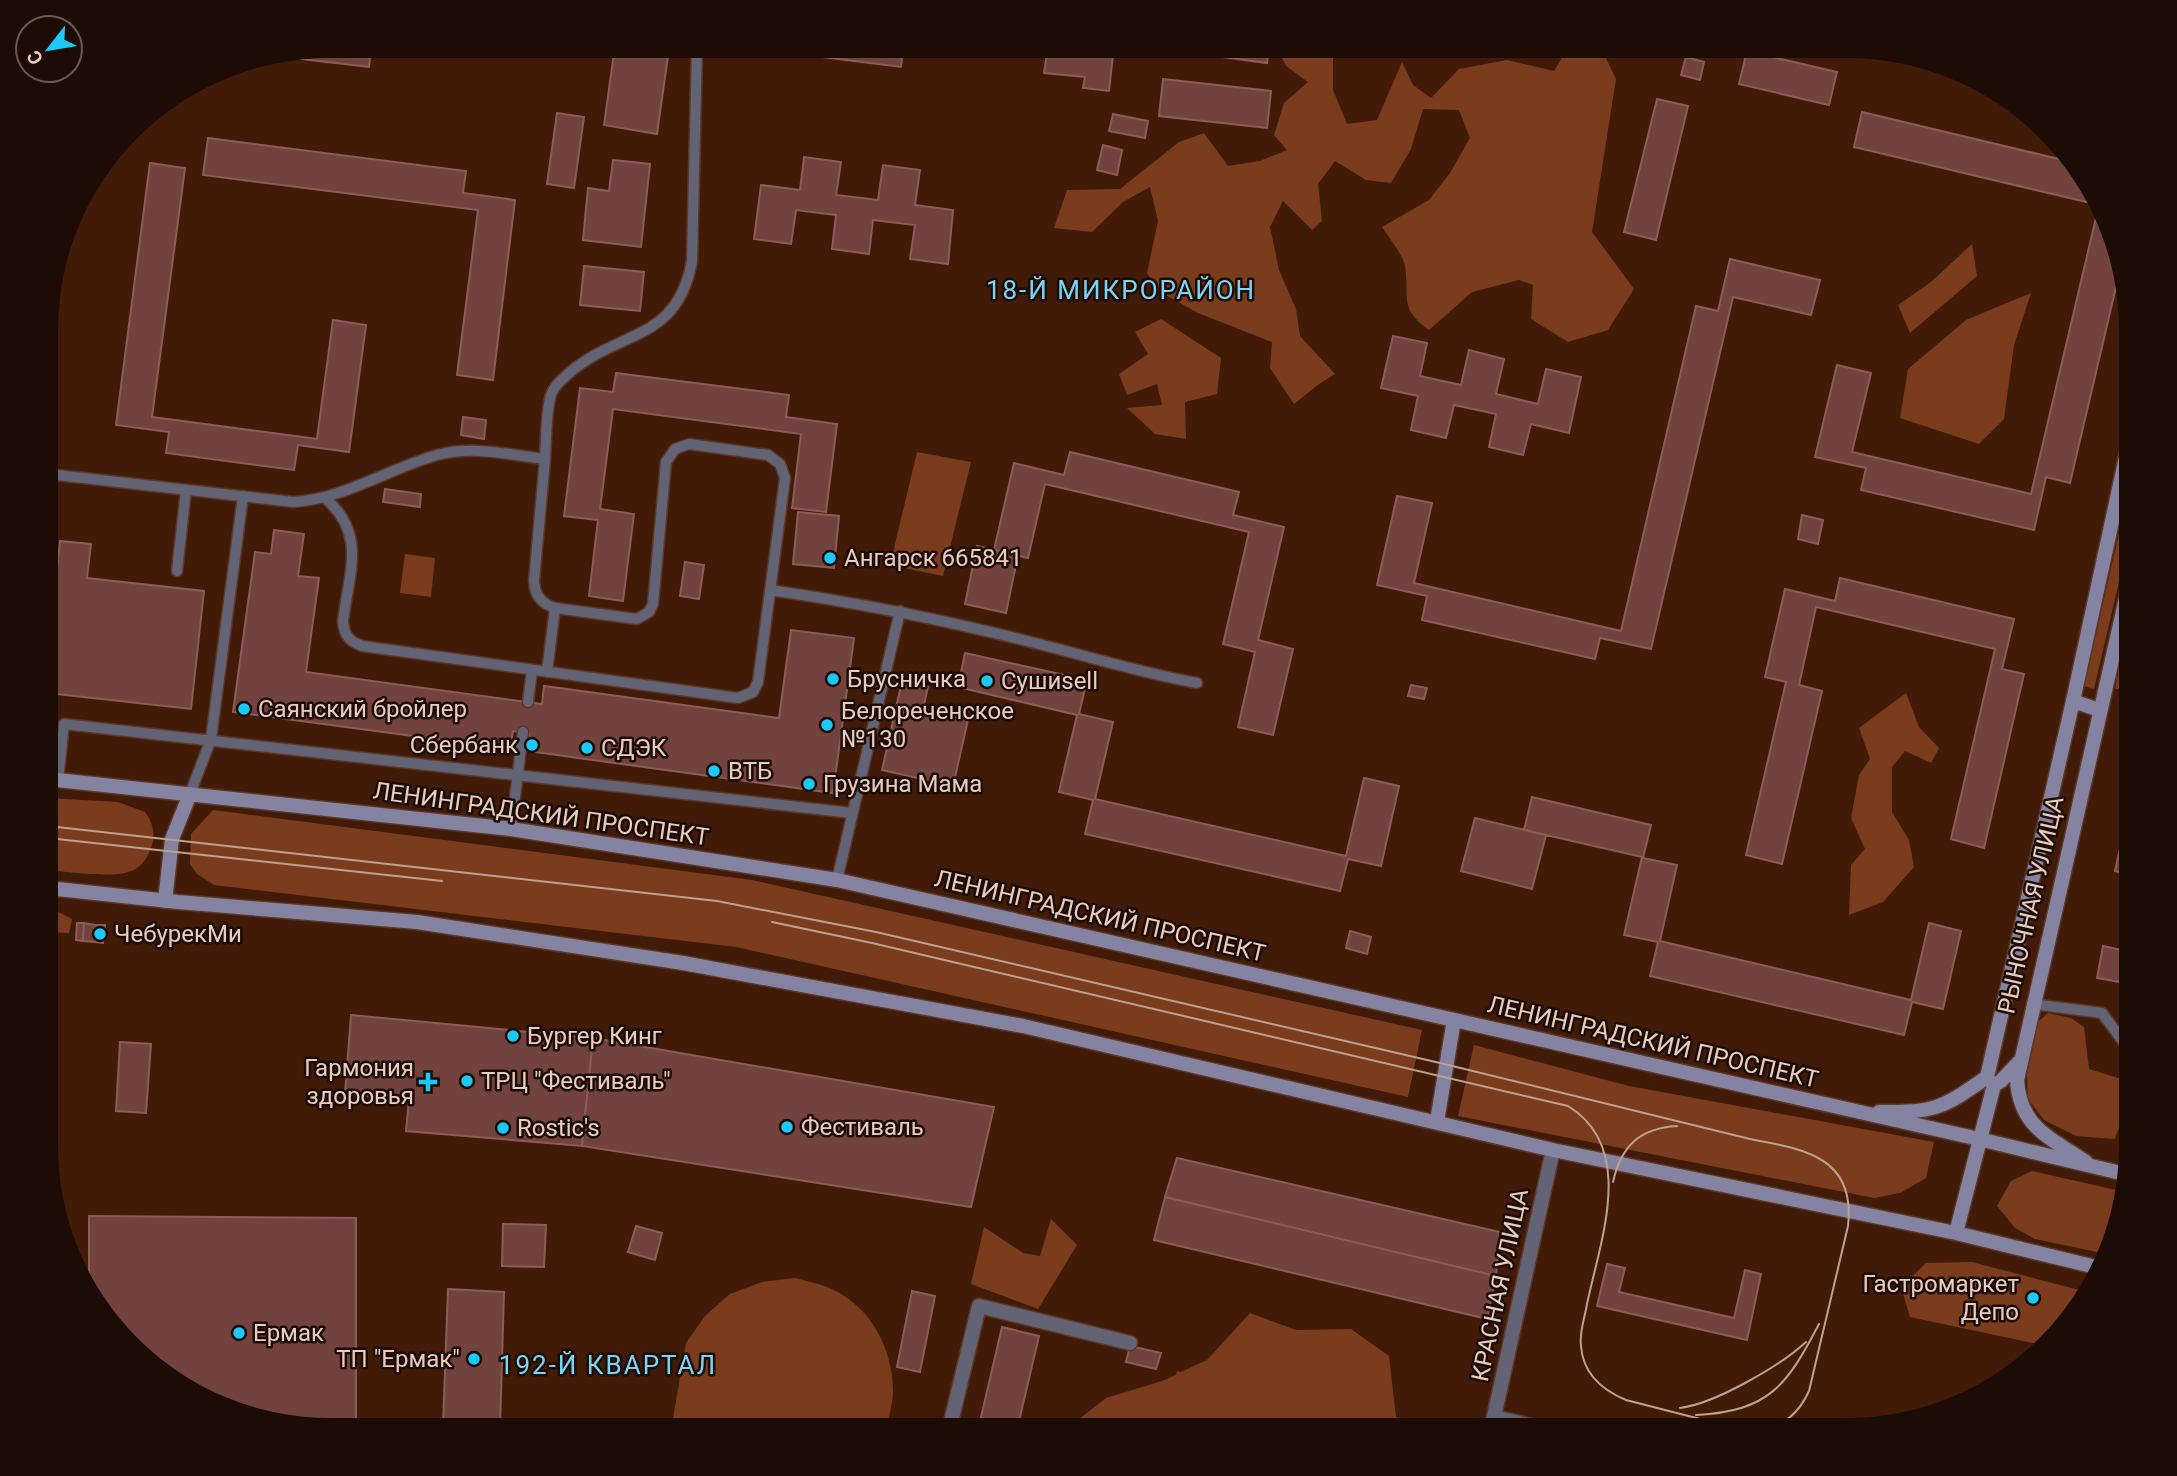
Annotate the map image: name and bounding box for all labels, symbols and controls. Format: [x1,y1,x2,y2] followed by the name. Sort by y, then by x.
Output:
[14,14,84,84] north arrow
[22,46,48,69] text: С
[986,275,1256,305] district label: 18-Й МИКРОРАЙОН
[844,544,1023,572] place label: Ангарск 665841
[822,550,838,566] marker: Ангарск 665841
[847,665,966,693] place label: Брусничка
[1001,667,1098,695] place label: Сушиsell
[825,671,841,687] marker: Брусничка
[979,673,995,689] marker: Сушиsell
[258,695,467,723] place label: Саянский бройлер
[841,697,1014,753] place label: Белореченское №130
[236,701,252,717] marker: Саянский бройлер
[819,717,835,733] marker: Белореченское №130
[410,731,518,759] place label: Сбербанк
[601,734,667,762] place label: СДЭК
[524,737,540,753] marker: Сбербанк
[579,740,595,756] marker: СДЭК
[728,757,772,785] place label: ВТБ
[706,763,722,779] marker: ВТБ
[823,770,982,798] place label: Грузина Мама
[801,776,817,792] marker: Грузина Мама
[371,777,711,851] street label: ЛЕНИНГРАДСКИЙ ПРОСПЕКТ
[1992,793,2070,1016] street label: РЫНОЧНАЯ УЛИЦА
[932,864,1268,968] street label: ЛЕНИНГРАДСКИЙ ПРОСПЕКТ
[114,920,242,948] place label: ЧебурекМи
[92,926,108,942] marker: ЧебурекМи
[1485,990,1821,1094] street label: ЛЕНИНГРАДСКИЙ ПРОСПЕКТ
[527,1022,662,1050] place label: Бургер Кинг
[505,1028,521,1044] marker: Бургер Кинг
[304,1054,414,1110] place label: Гармония здоровья
[481,1067,671,1095] place label: ТРЦ "Фестиваль"
[459,1073,475,1089] marker: ТРЦ "Фестиваль"
[420,1074,436,1090] marker: Гармония здоровья
[801,1113,924,1141] place label: Фестиваль
[517,1114,600,1142] place label: Rostic's
[779,1119,795,1135] marker: Фестиваль
[495,1120,511,1136] marker: Rostic's
[1466,1186,1534,1384] street label: КРАСНАЯ УЛИЦА
[1863,1270,2019,1326] place label: Гастромаркет Депо
[2025,1290,2041,1306] marker: Гастромаркет Депо
[253,1319,324,1347] place label: Ермак
[231,1325,247,1341] marker: Ермак
[336,1345,460,1373] place label: ТП "Ермак"
[499,1350,717,1380] district label: 192-Й КВАРТАЛ
[466,1351,482,1367] marker: ТП "Ермак"

